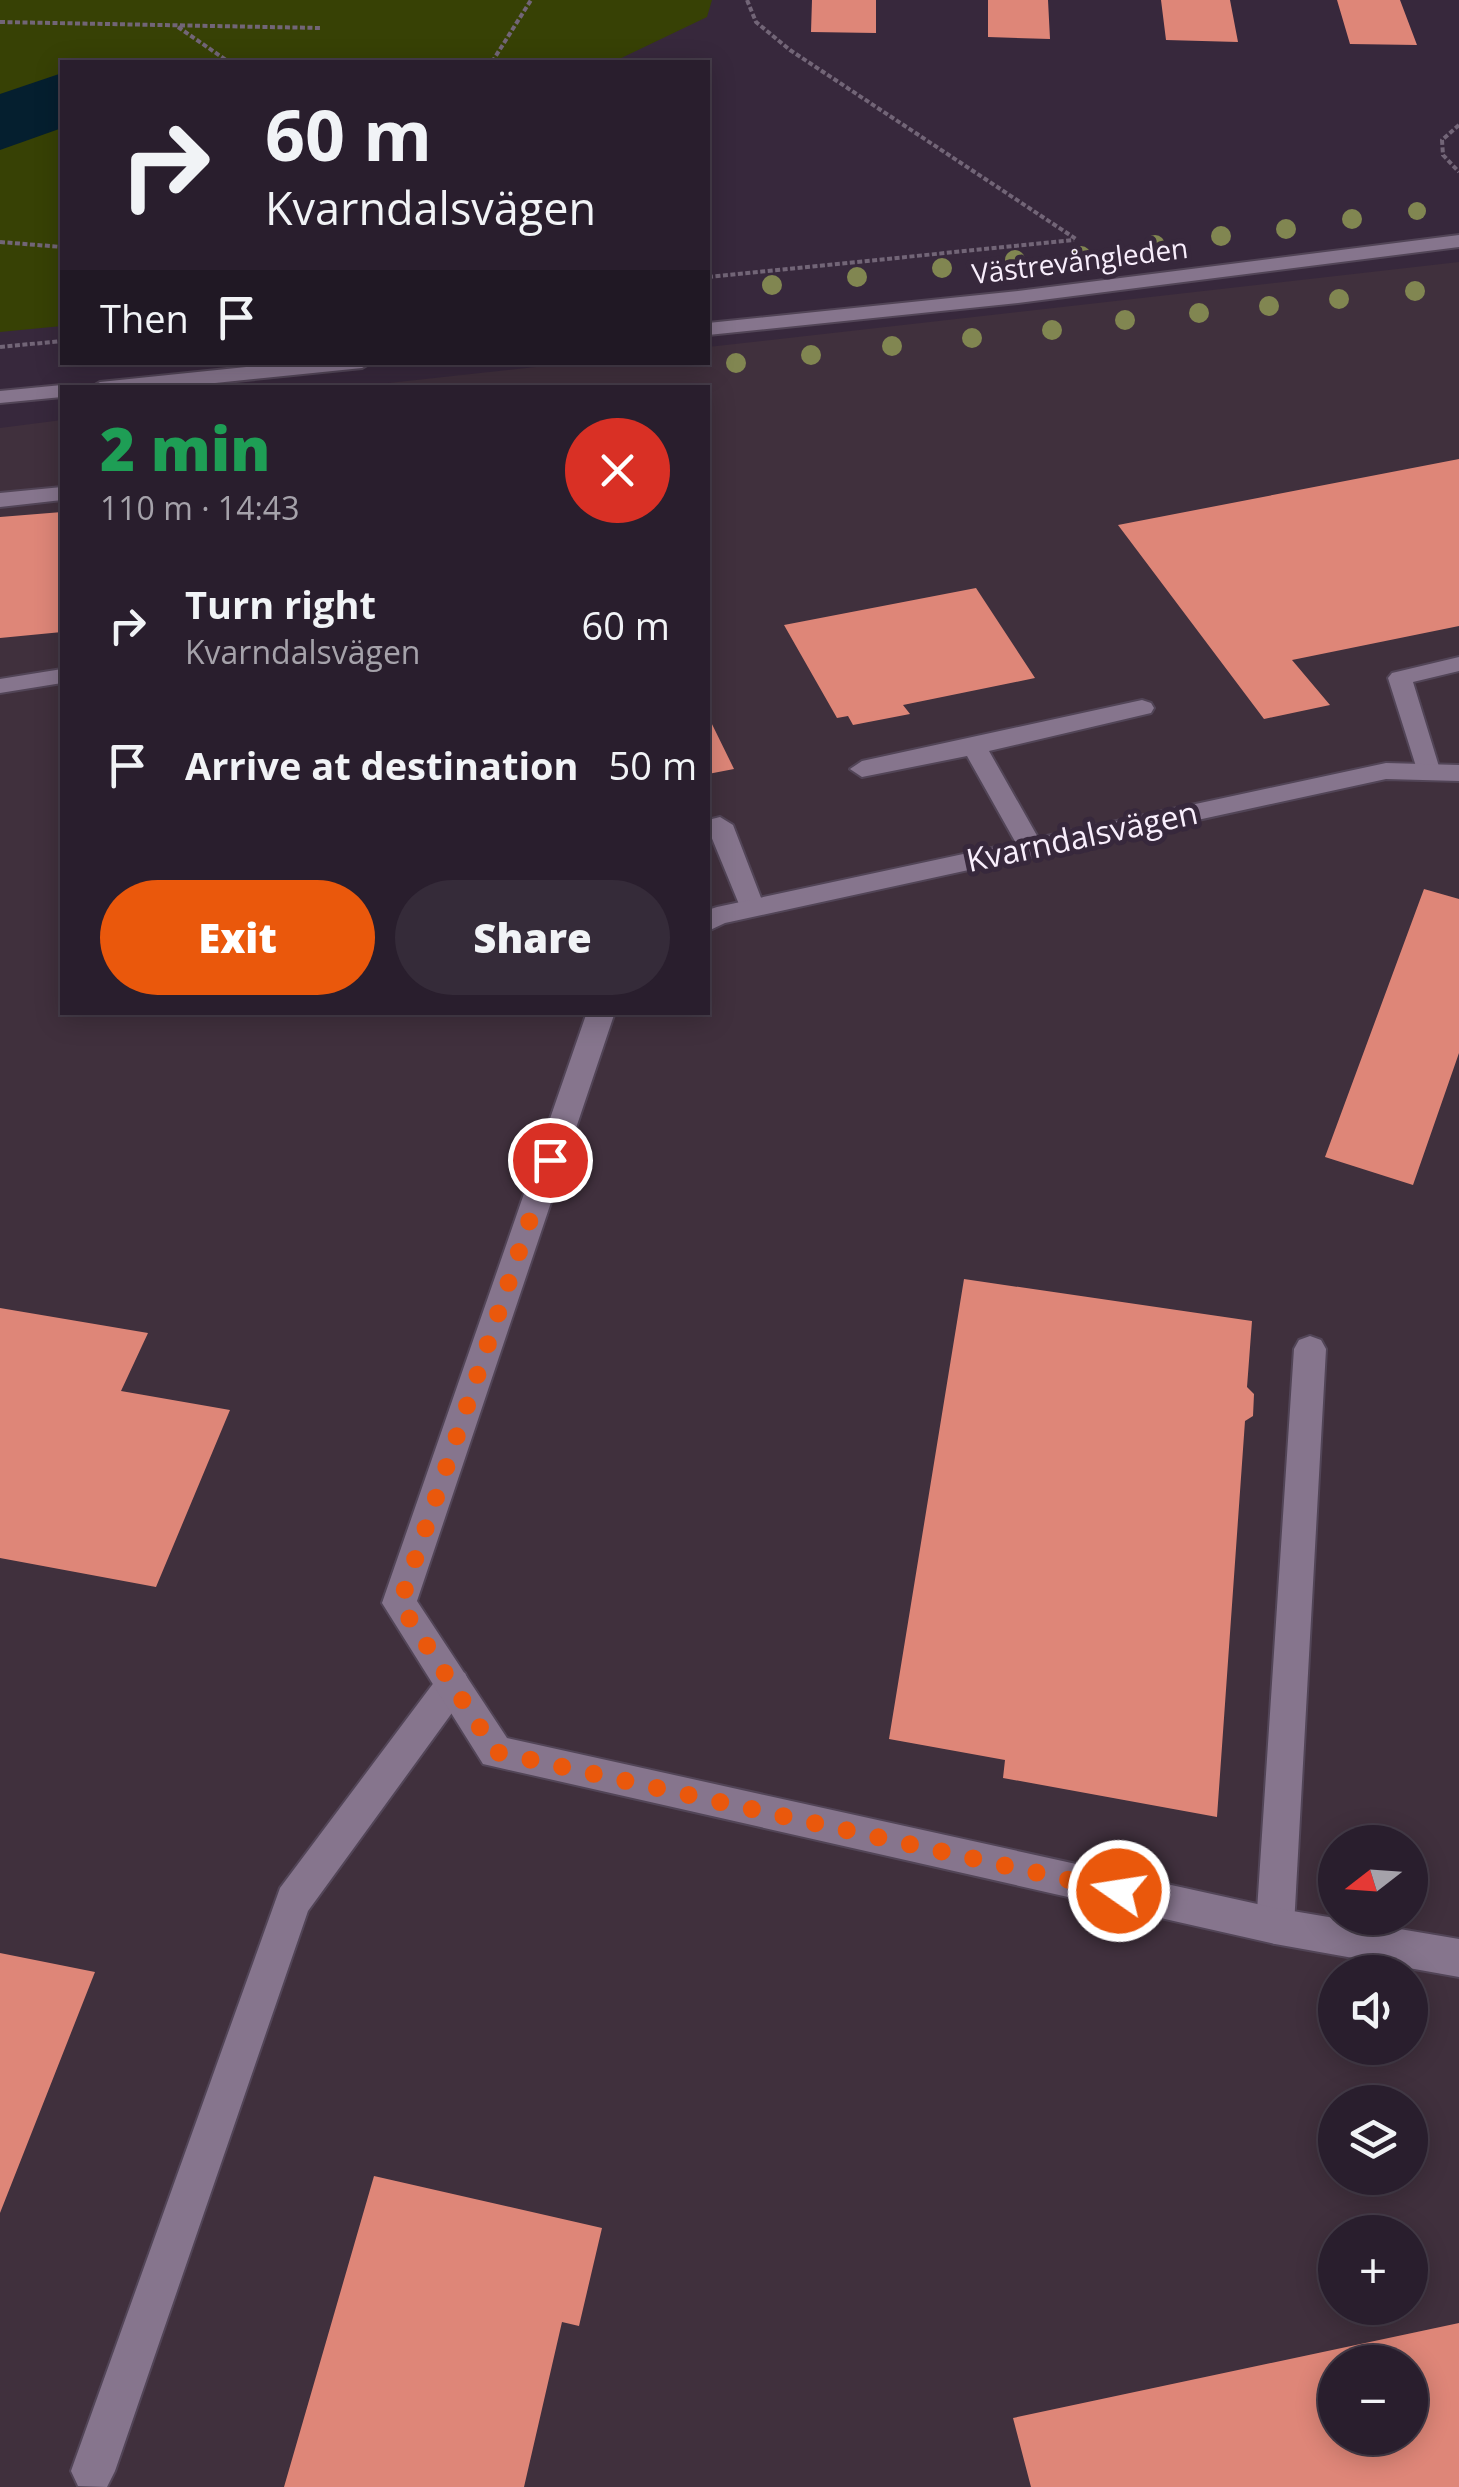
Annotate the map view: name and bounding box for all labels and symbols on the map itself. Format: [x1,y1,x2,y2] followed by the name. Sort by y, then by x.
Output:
[970,228,1190,292] street label: Västrevångleden
[962,790,1201,881] street label: Kvarndalsvägen
[508,1118,593,1203] pin
[1318,1825,1428,1935] north arrow
[1067,1839,1171,1943] position arrow

